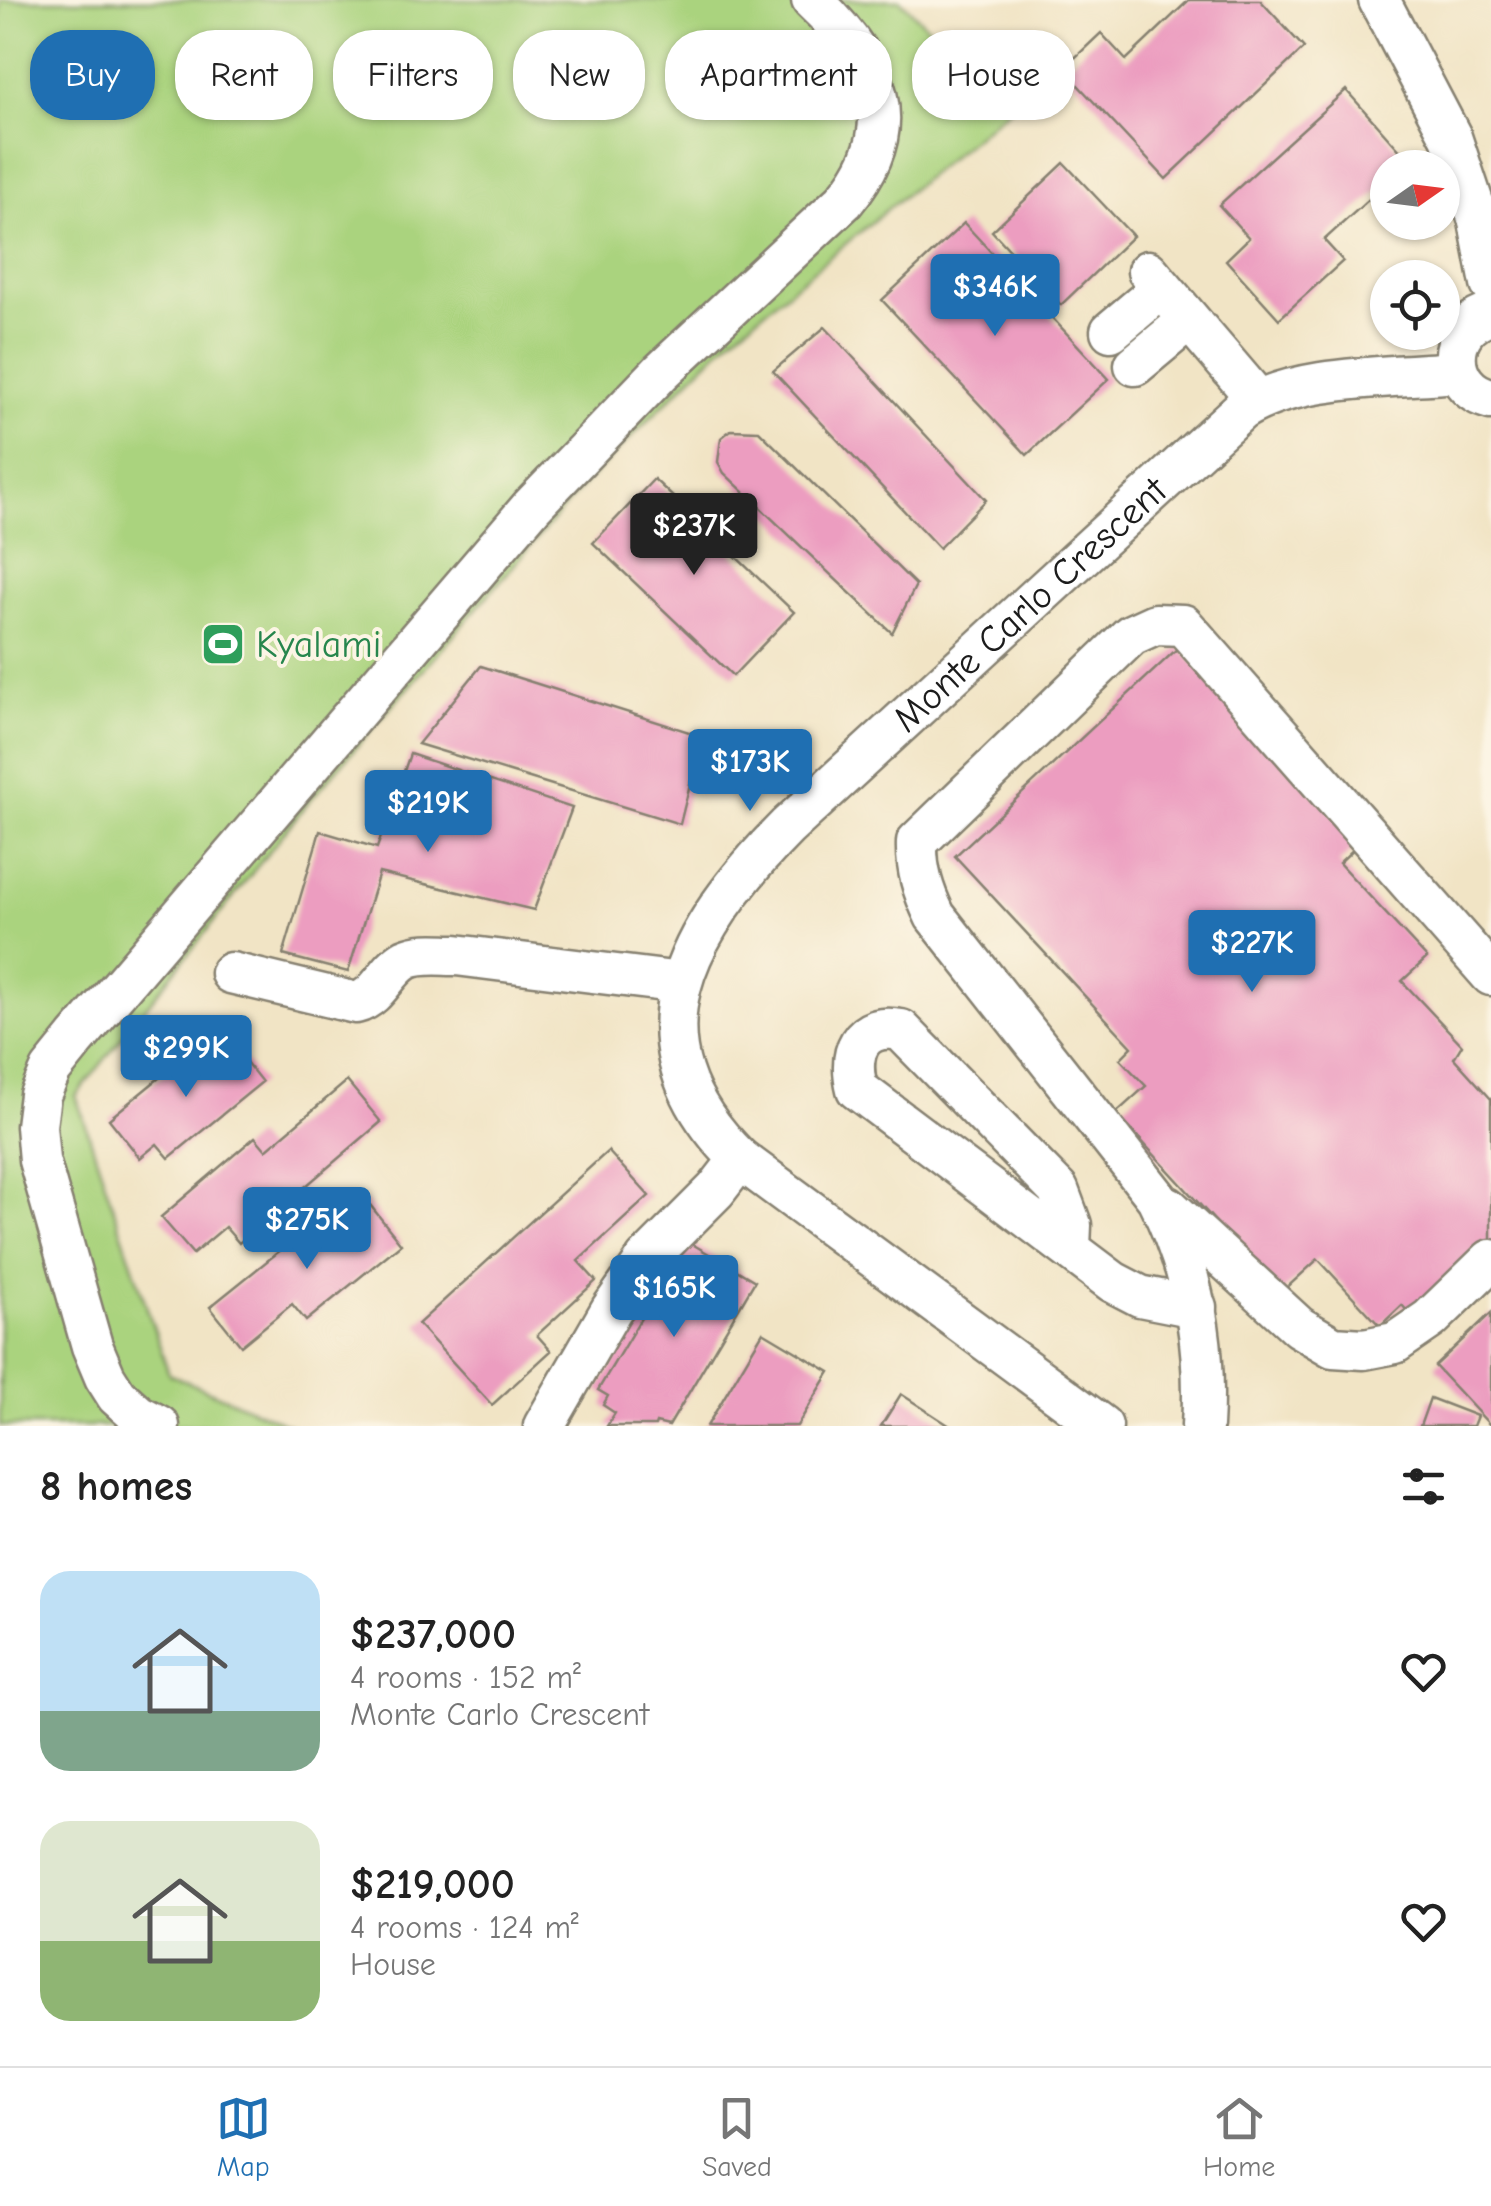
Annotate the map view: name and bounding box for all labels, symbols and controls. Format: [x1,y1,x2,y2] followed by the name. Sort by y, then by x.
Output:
[30,30,155,120] chip: Buy
[175,30,313,120] chip: Rent
[333,30,493,120] chip: Filters
[513,30,645,120] chip: New
[665,30,892,120] chip: Apartment
[912,30,1075,120] chip: House
[1370,150,1460,240] north arrow
[1370,150,1460,350] map controls
[925,254,1065,339] pin: $346K
[1370,260,1460,350] button: locate
[953,268,1037,305] text: $346K
[884,468,1177,741] street label: Monte Carlo Crescent
[624,493,764,578] pin: $237K
[652,507,736,544] text: $237K
[200,621,246,667] sports icon: Kyalami
[256,623,381,667] place label: Kyalami
[680,729,820,814] pin: $173K
[710,743,790,780] text: $173K
[358,770,498,855] pin: $219K
[387,784,469,821] text: $219K
[1182,910,1322,995] pin: $227K
[1210,924,1294,961] text: $227K
[116,1015,256,1100] pin: $299K
[143,1029,229,1066] text: $299K
[237,1187,377,1272] pin: $275K
[265,1201,349,1238] text: $275K
[604,1255,744,1340] pin: $165K
[632,1269,716,1306] text: $165K
[1396,1459,1451,1514] icon: filters
[40,1462,192,1511] text: 8 homes
[350,1610,516,1659] text: $237,000
[120,1611,240,1731] icon: home
[1396,1644,1451,1699] icon: heart
[350,1659,581,1696] text: 4 rooms · 152 m²
[350,1696,649,1733] text: Monte Carlo Crescent
[350,1860,515,1909] text: $219,000
[120,1861,240,1981] icon: home
[1396,1894,1451,1949] icon: heart
[350,1909,579,1946] text: 4 rooms · 124 m²
[350,1946,436,1983] text: House
[216,2091,271,2183] tab: Map
[702,2091,772,2183] tab: Saved
[1203,2091,1275,2183] tab: Home

